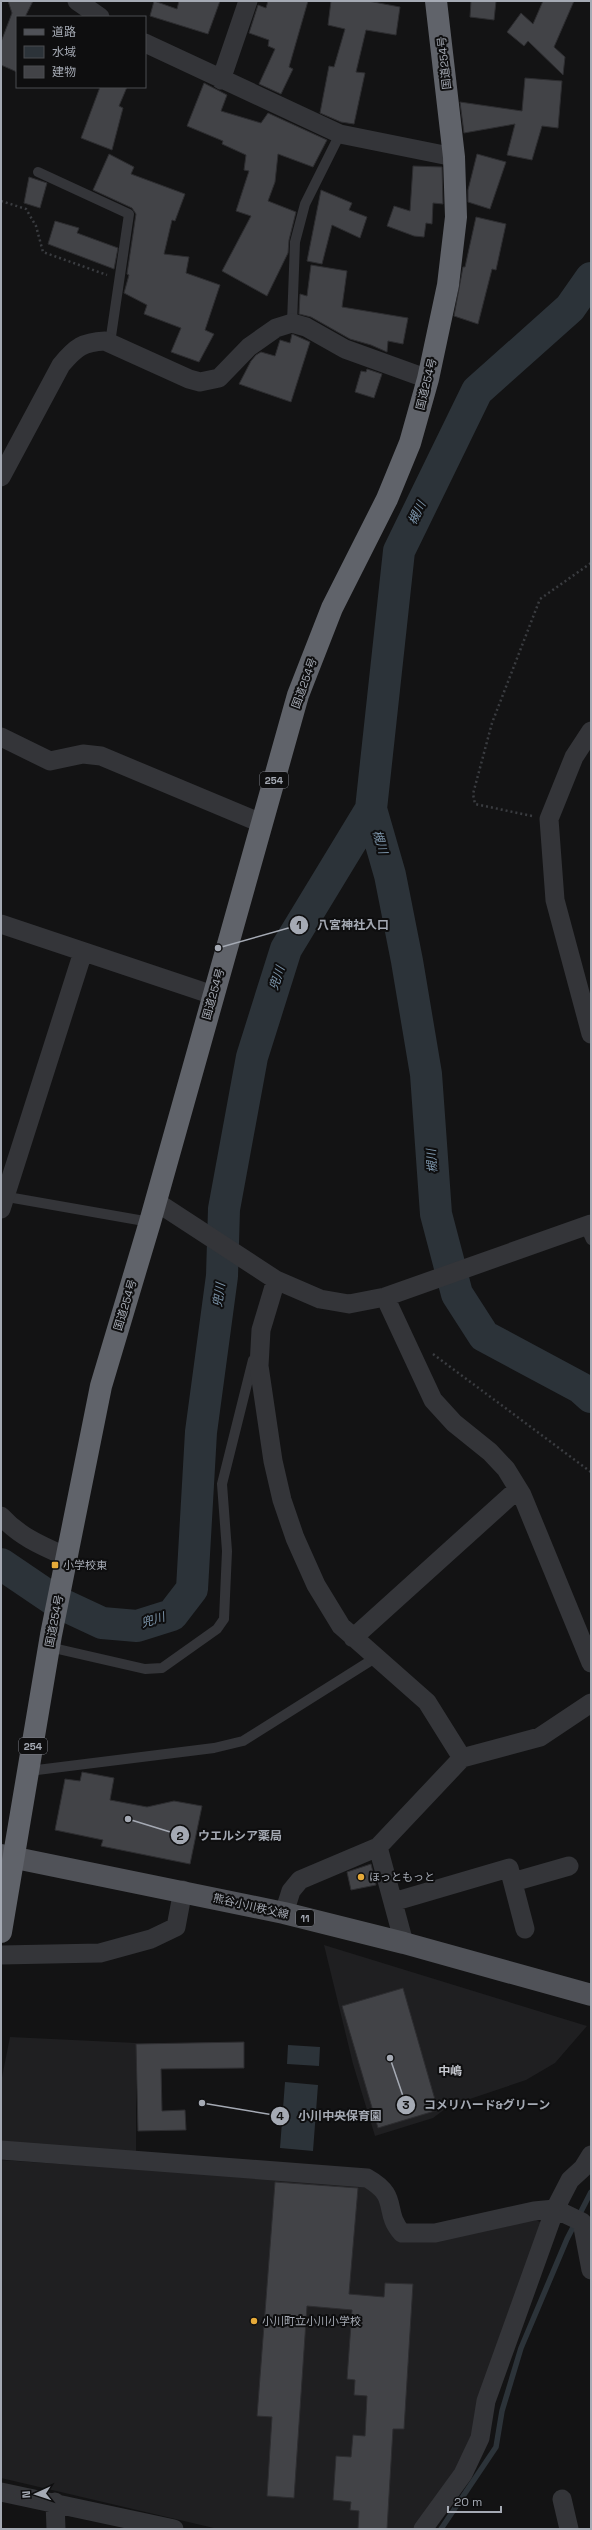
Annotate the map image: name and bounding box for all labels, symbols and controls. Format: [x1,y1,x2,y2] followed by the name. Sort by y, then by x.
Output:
[16,16,146,88] legend
[52,24,76,40] text: 道路
[434,36,454,90] street label: 国道254号
[52,44,76,60] text: 水域
[52,64,76,80] text: 建物
[413,357,439,411] street label: 国道254号
[405,497,430,527] water label: 槻川
[288,656,320,710] street label: 国道254号
[260,772,288,788] road number: 254
[369,828,392,858] water label: 槻川
[289,913,397,937] callout: 八宮神社入口
[296,917,302,933] text: 1
[317,917,389,933] text: 八宮神社入口
[266,962,289,992] water label: 兜川
[199,967,227,1021] street label: 国道254号
[423,1146,441,1174] water label: 槻川
[111,1278,139,1332] street label: 国道254号
[209,1280,229,1308] water label: 兜川
[63,1558,107,1572] place label: 小学校東
[50,1560,60,1570] marker: 小学校東
[42,1594,66,1648] street label: 国道254号
[139,1608,169,1631] water label: 兜川
[19,1738,47,1754] road number: 254
[170,1823,290,1847] callout: ウエルシア薬局
[176,1828,184,1844] text: 2
[198,1828,282,1844] text: ウエルシア薬局
[369,1870,435,1884] place label: ほっともっと
[356,1872,366,1882] marker: ほっともっと
[212,1891,290,1921] street label: 熊谷小川秩父線
[296,1910,314,1926] road number: 11
[438,2063,462,2079] district label: 中嶋
[396,2093,559,2117] callout: コメリハード&グリーン
[402,2097,410,2113] text: 3
[424,2097,550,2113] text: コメリハード&グリーン
[270,2104,390,2128] callout: 小川中央保育園
[276,2108,284,2124] text: 4
[298,2108,382,2124] text: 小川中央保育園
[262,2314,361,2328] place label: 小川町立小川小学校
[249,2316,259,2326] marker: 小川町立小川小学校
[16,2474,56,2514] north arrow
[448,2488,501,2514] scale bar
[19,2490,33,2499] text: N
[454,2494,482,2510] text: 20 m

